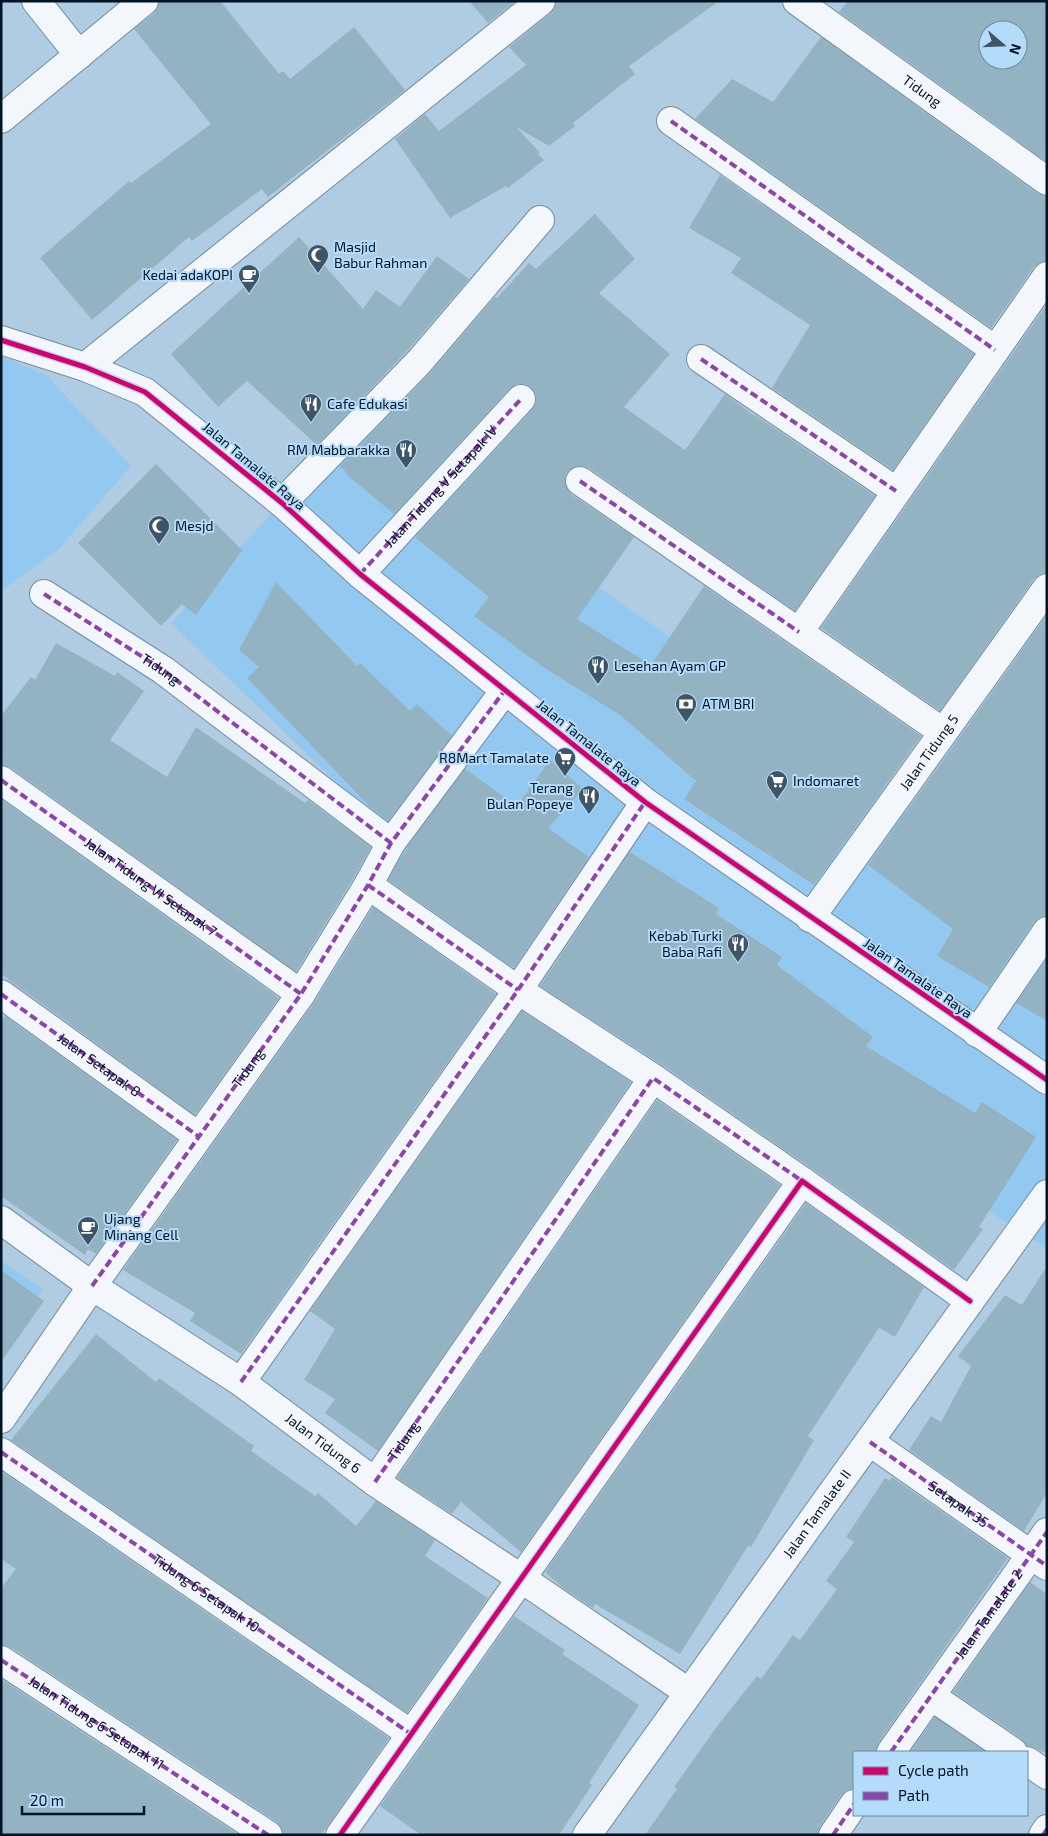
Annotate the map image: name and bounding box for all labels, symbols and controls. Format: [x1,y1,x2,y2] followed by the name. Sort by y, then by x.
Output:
[978,20,1028,70] north arrow
[1006,42,1025,57] text: N
[900,71,945,110] street label: Tidung
[334,238,427,271] place label: Masjid Babur Rahman
[306,243,330,274] mosque icon: Masjid Babur Rahman
[237,263,261,294] cafe icon: Kedai adaKOPI
[142,266,233,283] place label: Kedai adaKOPI
[299,392,323,423] restaurant icon: Cafe Edukasi
[327,395,408,412] place label: Cafe Edukasi
[200,418,309,514] street label: Jalan Tamalate Raya
[380,421,501,551] street label: Jalan Tidung V Setapak IV
[394,438,418,469] restaurant icon: RM Mabbarakka
[287,441,390,458] place label: RM Mabbarakka
[147,514,171,545] mosque icon: Mesjd
[175,517,213,534] place label: Mesjd
[138,649,184,688] street label: Tidung
[586,654,610,685] restaurant icon: Lesehan Ayam GP
[614,657,726,674] place label: Lesehan Ayam GP
[674,692,698,723] bank icon: ATM BRI
[534,695,645,790] street label: Jalan Tamalate Raya
[702,695,754,712] place label: ATM BRI
[896,711,962,793] street label: Jalan Tidung 5
[553,746,577,777] supermarket icon: R8Mart Tamalate
[439,749,549,766] place label: R8Mart Tamalate
[765,769,789,800] supermarket icon: Indomaret
[793,772,859,789] place label: Indomaret
[487,779,573,812] place label: Terang Bulan Popeye
[577,784,601,815] restaurant icon: Terang Bulan Popeye
[82,833,221,939] street label: Jalan Tidung VI Setapak 7
[649,927,722,960] place label: Kebab Turki Baba Rafi
[726,932,750,963] restaurant icon: Kebab Turki Baba Rafi
[861,934,976,1022] street label: Jalan Tamalate Raya
[55,1029,144,1100] street label: Jalan Setapak 8
[228,1045,267,1090] street label: Tidung
[104,1210,179,1243] place label: Ujang Minang Cell
[76,1215,100,1246] cafe icon: Ujang Minang Cell
[282,1409,364,1477] street label: Jalan Tidung 6
[384,1418,422,1463] street label: Tidung
[779,1466,854,1561] street label: Jalan Tamalate II
[925,1477,992,1531] street label: Setapak 35
[150,1550,263,1635] street label: Tidung 6 Setapak 10
[951,1566,1026,1662] street label: Jalan Tamalate 2
[26,1671,168,1773] street label: Jalan Tidung 6 Setapak 11
[853,1751,1028,1816] legend
[898,1761,969,1779] text: Cycle path
[22,1784,145,1816] scale bar
[898,1786,929,1804] text: Path
[30,1791,64,1809] text: 20 m

